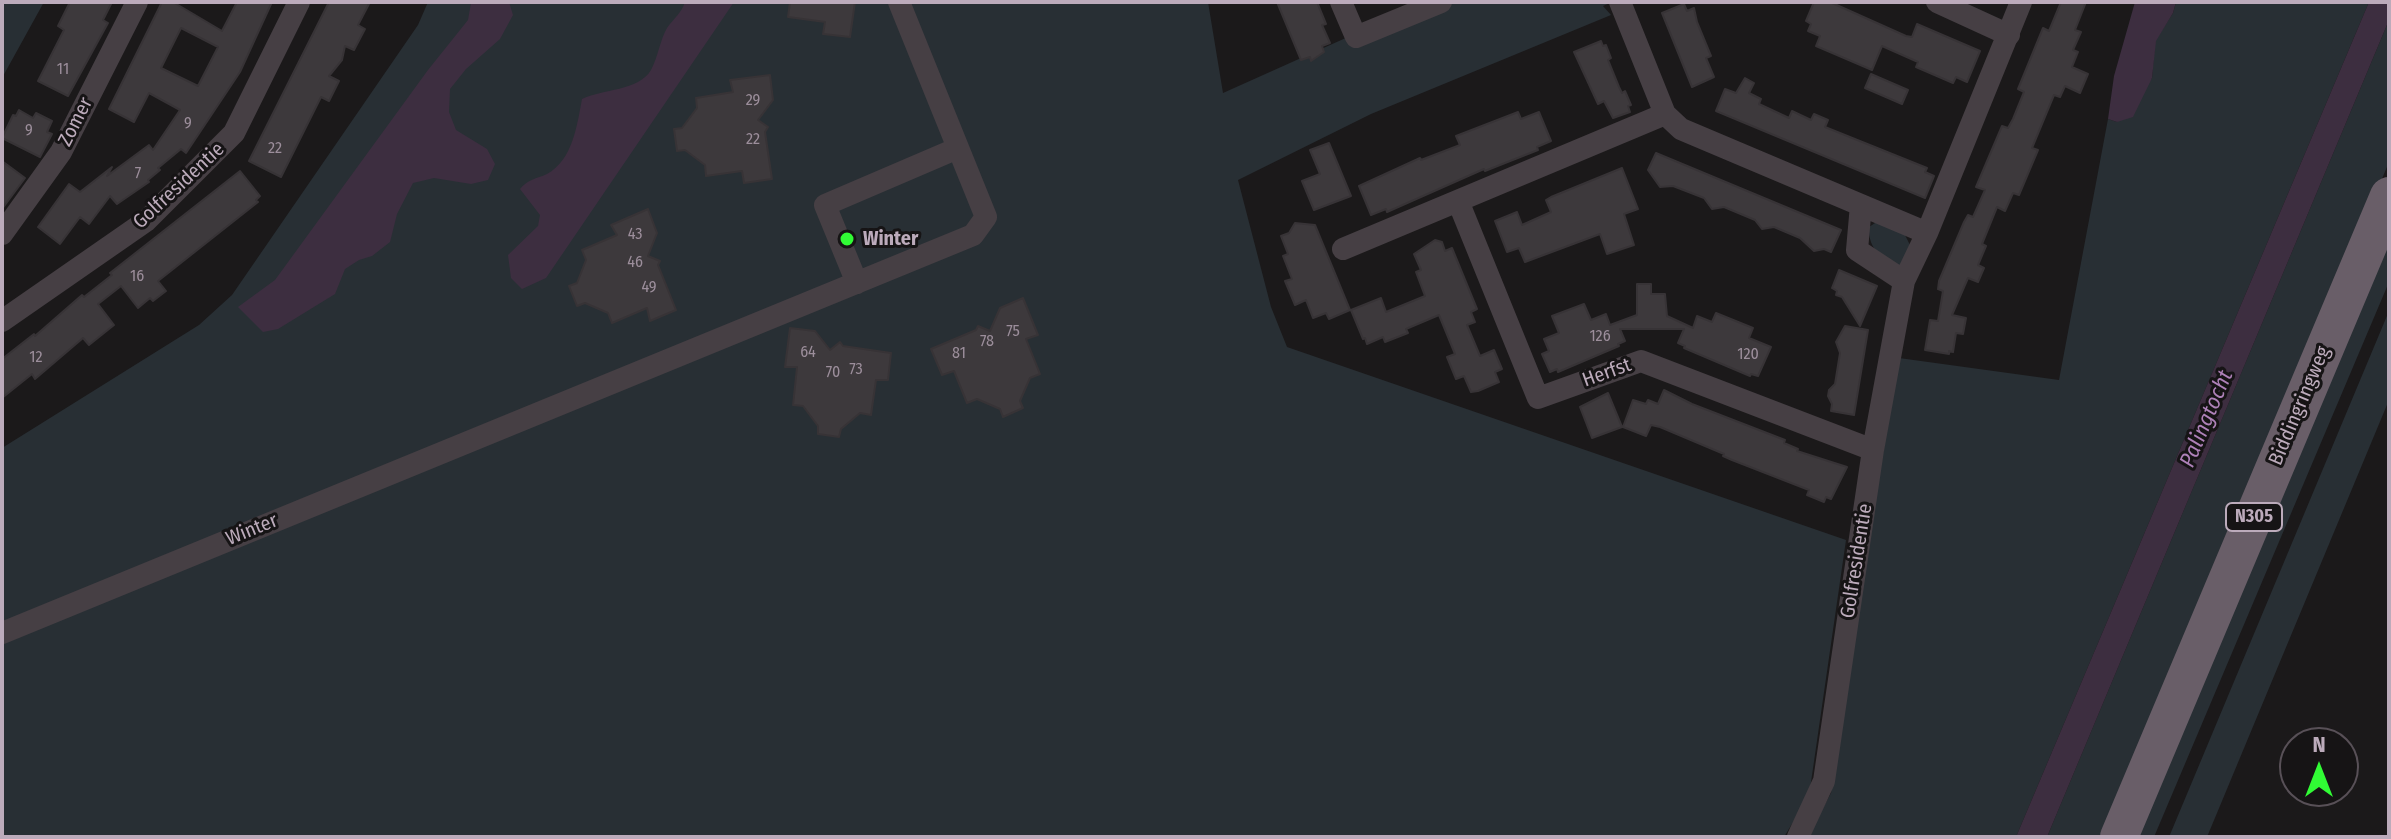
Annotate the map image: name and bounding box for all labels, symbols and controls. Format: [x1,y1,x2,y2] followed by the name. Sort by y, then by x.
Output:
[57,60,69,80] house number: 11
[746,91,760,111] house number: 29
[54,93,98,151] street label: Zomer
[184,114,192,134] house number: 9
[25,121,33,141] house number: 9
[746,130,760,150] house number: 22
[128,138,230,234] street label: Golfresidentie
[268,139,282,159] house number: 22
[135,164,141,184] house number: 7
[628,225,642,245] house number: 43
[863,227,918,251] place label: Winter
[838,230,856,248] marker: Winter
[627,253,643,273] house number: 46
[130,267,144,287] house number: 16
[641,278,657,298] house number: 49
[1006,322,1020,342] house number: 75
[1589,327,1611,347] house number: 126
[980,332,994,352] house number: 78
[800,343,816,363] house number: 64
[2264,343,2336,469] street label: Biddingringweg
[952,344,966,364] house number: 81
[1737,345,1759,365] house number: 120
[29,348,43,368] house number: 12
[1579,353,1635,393] street label: Herfst
[849,360,863,380] house number: 73
[826,363,840,383] house number: 70
[2175,367,2239,471] water label: Palingtocht
[1836,502,1878,620] street label: Golfresidentie
[2226,503,2282,531] road number: N305
[223,509,281,551] street label: Winter
[2279,727,2359,807] north arrow
[2312,731,2326,758] text: N

